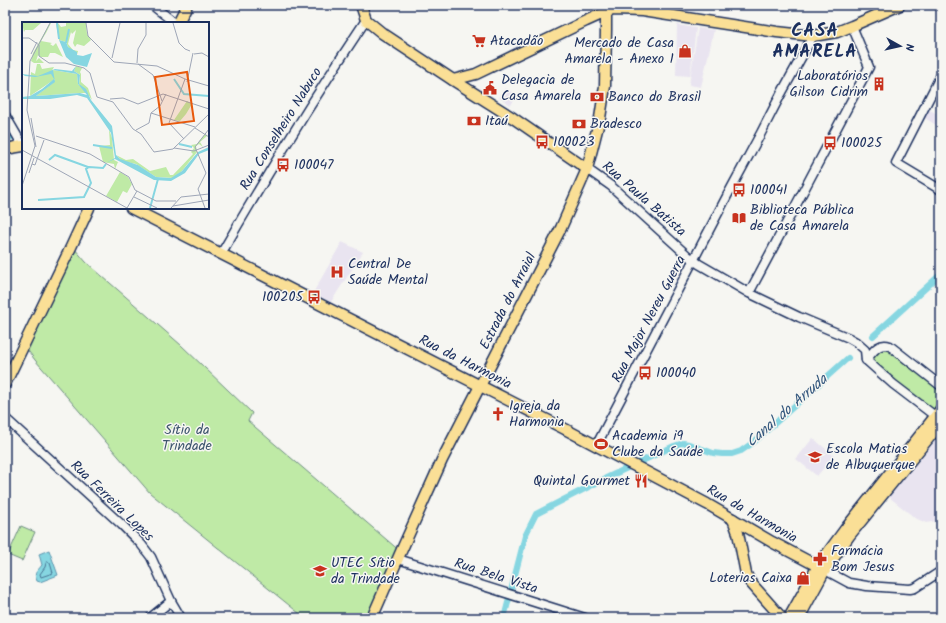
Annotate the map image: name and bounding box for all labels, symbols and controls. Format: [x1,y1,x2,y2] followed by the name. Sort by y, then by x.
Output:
[772,17,858,67] district label: CASA AMARELA
[22,22,209,209] inset map
[880,26,920,66] north arrow
[490,30,543,52] place label: Atacadão
[565,32,674,70] place label: Mercado de Casa Amarela - Anexo 1
[471,33,487,49] supermarket icon: Atacadão
[677,43,693,59] shop icon: Mercado de Casa Amarela - Anexo 1
[900,43,918,52] text: N
[234,63,328,195] street label: Rua Conselheiro Nabuco
[789,65,868,103] place label: Laboratórios Gilson Cidrim
[501,69,581,107] place label: Delegacia de Casa Amarela
[871,76,887,92] building icon: Laboratórios Gilson Cidrim
[482,80,498,96] public building icon: Delegacia de Casa Amarela
[608,86,701,108] place label: Banco do Brasil
[589,89,605,105] bank icon: Banco do Brasil
[485,110,508,132] place label: Itaú
[466,113,482,129] bank icon: Itaú
[590,113,642,135] place label: Bradesco
[571,116,587,132] bank icon: Bradesco
[553,131,595,153] place label: 100023
[841,132,884,154] place label: 100025
[534,134,550,150] bus stop icon: 100023
[822,135,838,151] bus stop icon: 100025
[294,154,334,176] place label: 100047
[597,156,691,242] street label: Rua Paula Batista
[275,157,291,173] bus stop icon: 100047
[750,179,788,201] place label: 100041
[731,182,747,198] bus stop icon: 100041
[750,199,854,237] place label: Biblioteca Pública de Casa Amarela
[731,210,747,226] library icon: Biblioteca Pública de Casa Amarela
[474,248,542,353] street label: Estrada do Arraial
[606,251,692,387] street label: Rua Major Nereu Guerra
[348,253,428,291] place label: Central De Saúde Mental
[329,264,345,280] hospital icon: Central De Saúde Mental
[262,286,304,308] place label: 100205
[306,289,322,305] bus stop icon: 100205
[415,329,515,395] street label: Rua da Harmonia
[656,362,696,384] place label: 100040
[637,365,653,381] bus stop icon: 100040
[741,368,834,453] water label: Canal do Arruda
[509,395,564,433] place label: Igreja da Harmonia
[490,406,506,422] church icon: Igreja da Harmonia
[162,419,213,457] park label: Sítio da Trindade
[612,425,704,463] place label: Academia i9 Clube da Saúde
[593,436,609,452] sports icon: Academia i9 Clube da Saúde
[826,438,916,476] place label: Escola Matias de Albuquerque
[807,449,823,465] school or university icon: Escola Matias de Albuquerque
[65,455,159,547] street label: Rua Ferreira Lopes
[533,470,631,492] place label: Quintal Gourmet
[633,473,649,489] restaurant icon: Quintal Gourmet
[702,479,802,549] street label: Rua da Harmonia
[831,540,895,578] place label: Farmácia Bom Jesus
[812,551,828,567] pharmacy icon: Farmácia Bom Jesus
[331,552,401,590] place label: UTEC Sítio da Trindade
[451,552,541,600] street label: Rua Bela Vista
[312,563,328,579] school or university icon: UTEC Sítio da Trindade
[709,567,792,589] place label: Loterias Caixa
[795,570,811,586] shop icon: Loterias Caixa

